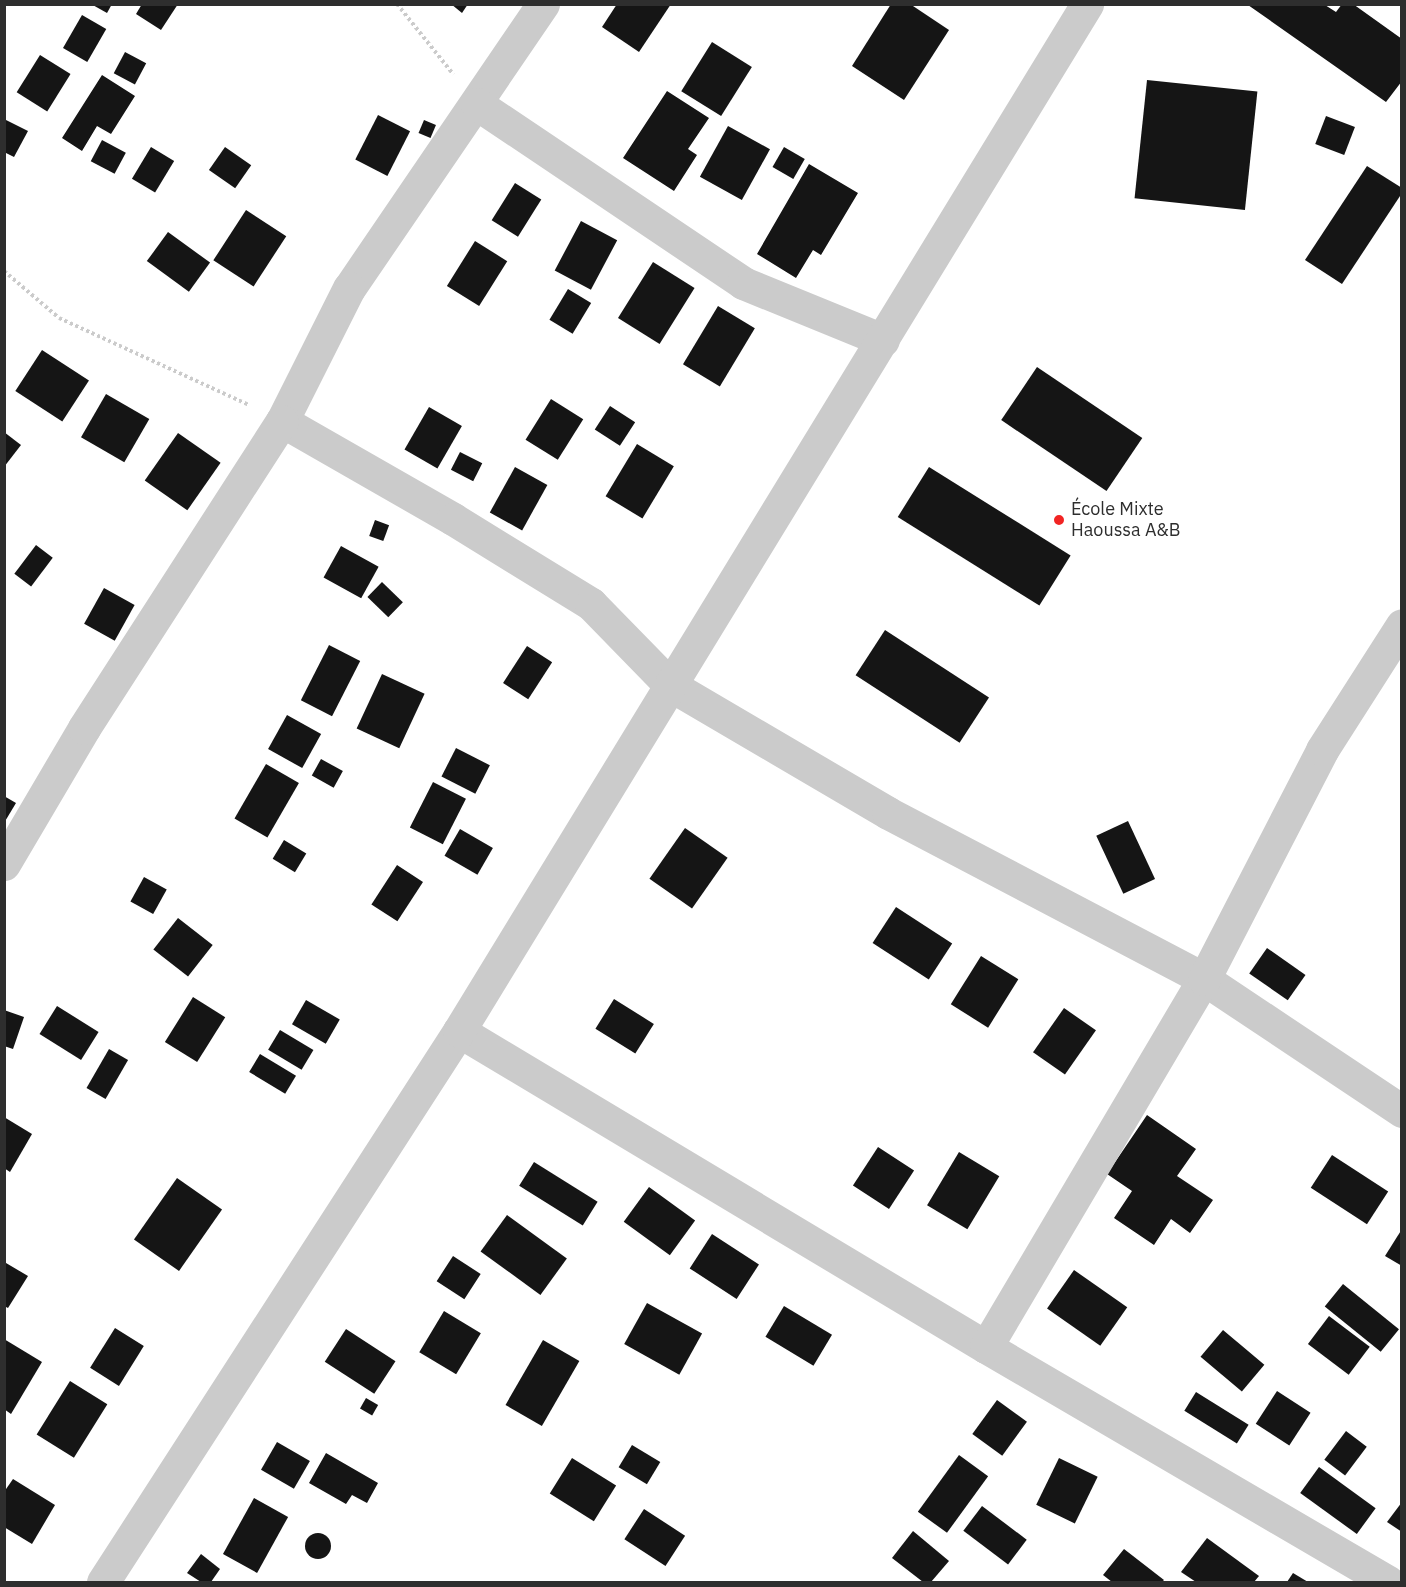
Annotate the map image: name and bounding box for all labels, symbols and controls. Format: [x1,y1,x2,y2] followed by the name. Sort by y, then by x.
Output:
[1071,499,1181,542] place label: École Mixte Haoussa A&B
[1052,513,1066,527] marker: École Mixte Haoussa A&B

